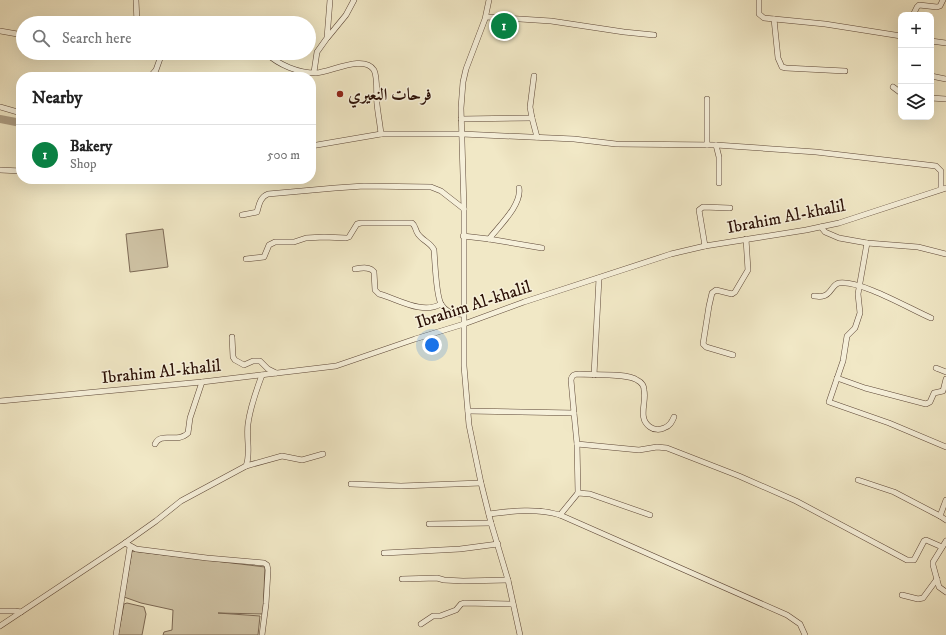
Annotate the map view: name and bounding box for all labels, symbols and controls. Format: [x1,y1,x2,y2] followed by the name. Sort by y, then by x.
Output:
[491,11,517,41] pin: 1
[898,12,934,120] map controls
[898,12,934,48] button: +
[16,16,316,60] search box
[30,27,52,49] icon: search
[62,29,131,48] text: Search here
[898,48,934,84] button: −
[348,84,432,108] place label: فرحات النعيري
[898,84,934,120] button: layers
[32,87,82,109] text: Nearby
[335,89,345,99] marker: فرحات النعيري
[70,137,112,156] text: Bakery
[43,147,47,163] text: 1
[267,147,300,163] text: 500 m
[70,156,96,172] text: Shop
[725,195,847,239] street label: Ibrahim Al-khalil
[413,276,534,334] street label: Ibrahim Al-khalil
[422,335,442,355] your location
[100,355,222,389] street label: Ibrahim Al-khalil

